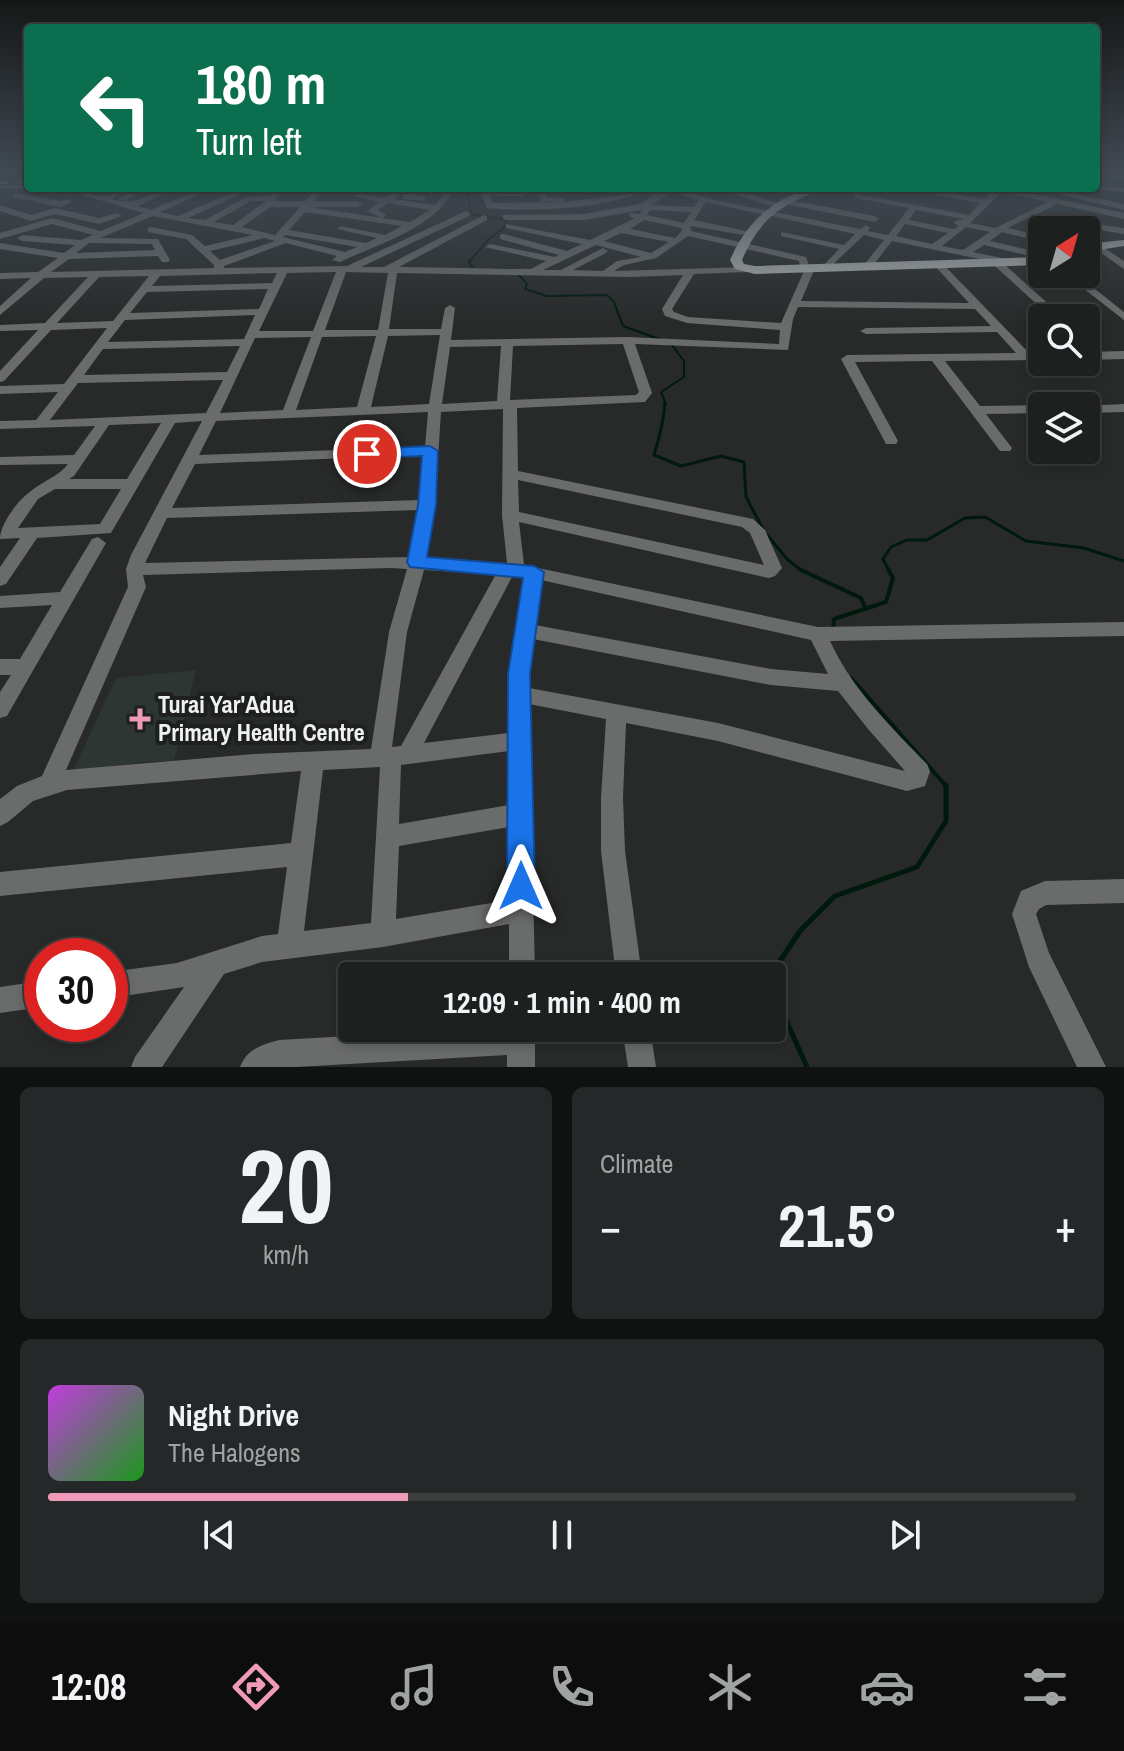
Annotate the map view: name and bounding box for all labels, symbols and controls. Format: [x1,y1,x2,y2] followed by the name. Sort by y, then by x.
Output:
[196,46,326,121] text: 180 m
[64,56,168,160] icon: left
[196,118,302,166] text: Turn left
[1028,216,1100,288] north arrow
[1028,216,1100,464] map controls
[1028,304,1100,376] button: search
[1028,392,1100,464] button: layers
[333,420,401,488] pin
[345,432,389,476] icon: arrive
[158,688,365,748] place label: Turai Yar'Adua Primary Health Centre
[129,708,151,730] marker: Turai Yar'Adua Primary Health Centre
[479,844,563,928] position arrow
[24,938,128,1042] speed limit sign: 30
[443,982,681,1022] text: 12:09 · 1 min · 400 m
[239,1115,333,1255] text: 20
[600,1146,673,1181] text: Climate
[778,1185,898,1266] text: 21.5°
[600,1196,621,1256] text: −
[1055,1196,1076,1256] text: +
[263,1237,309,1272] text: km/h
[168,1395,299,1435] text: Night Drive
[168,1435,301,1470] text: The Halogens
[197,1513,241,1557] icon: previous
[540,1513,584,1557] icon: pause
[883,1513,927,1557] icon: next
[228,1659,284,1715] icon: directions
[386,1659,442,1715] icon: music
[544,1659,600,1715] icon: phone
[702,1659,758,1715] icon: climate
[859,1659,915,1715] icon: car
[1017,1659,1073,1715] icon: filters
[51,1663,126,1711] text: 12:08

